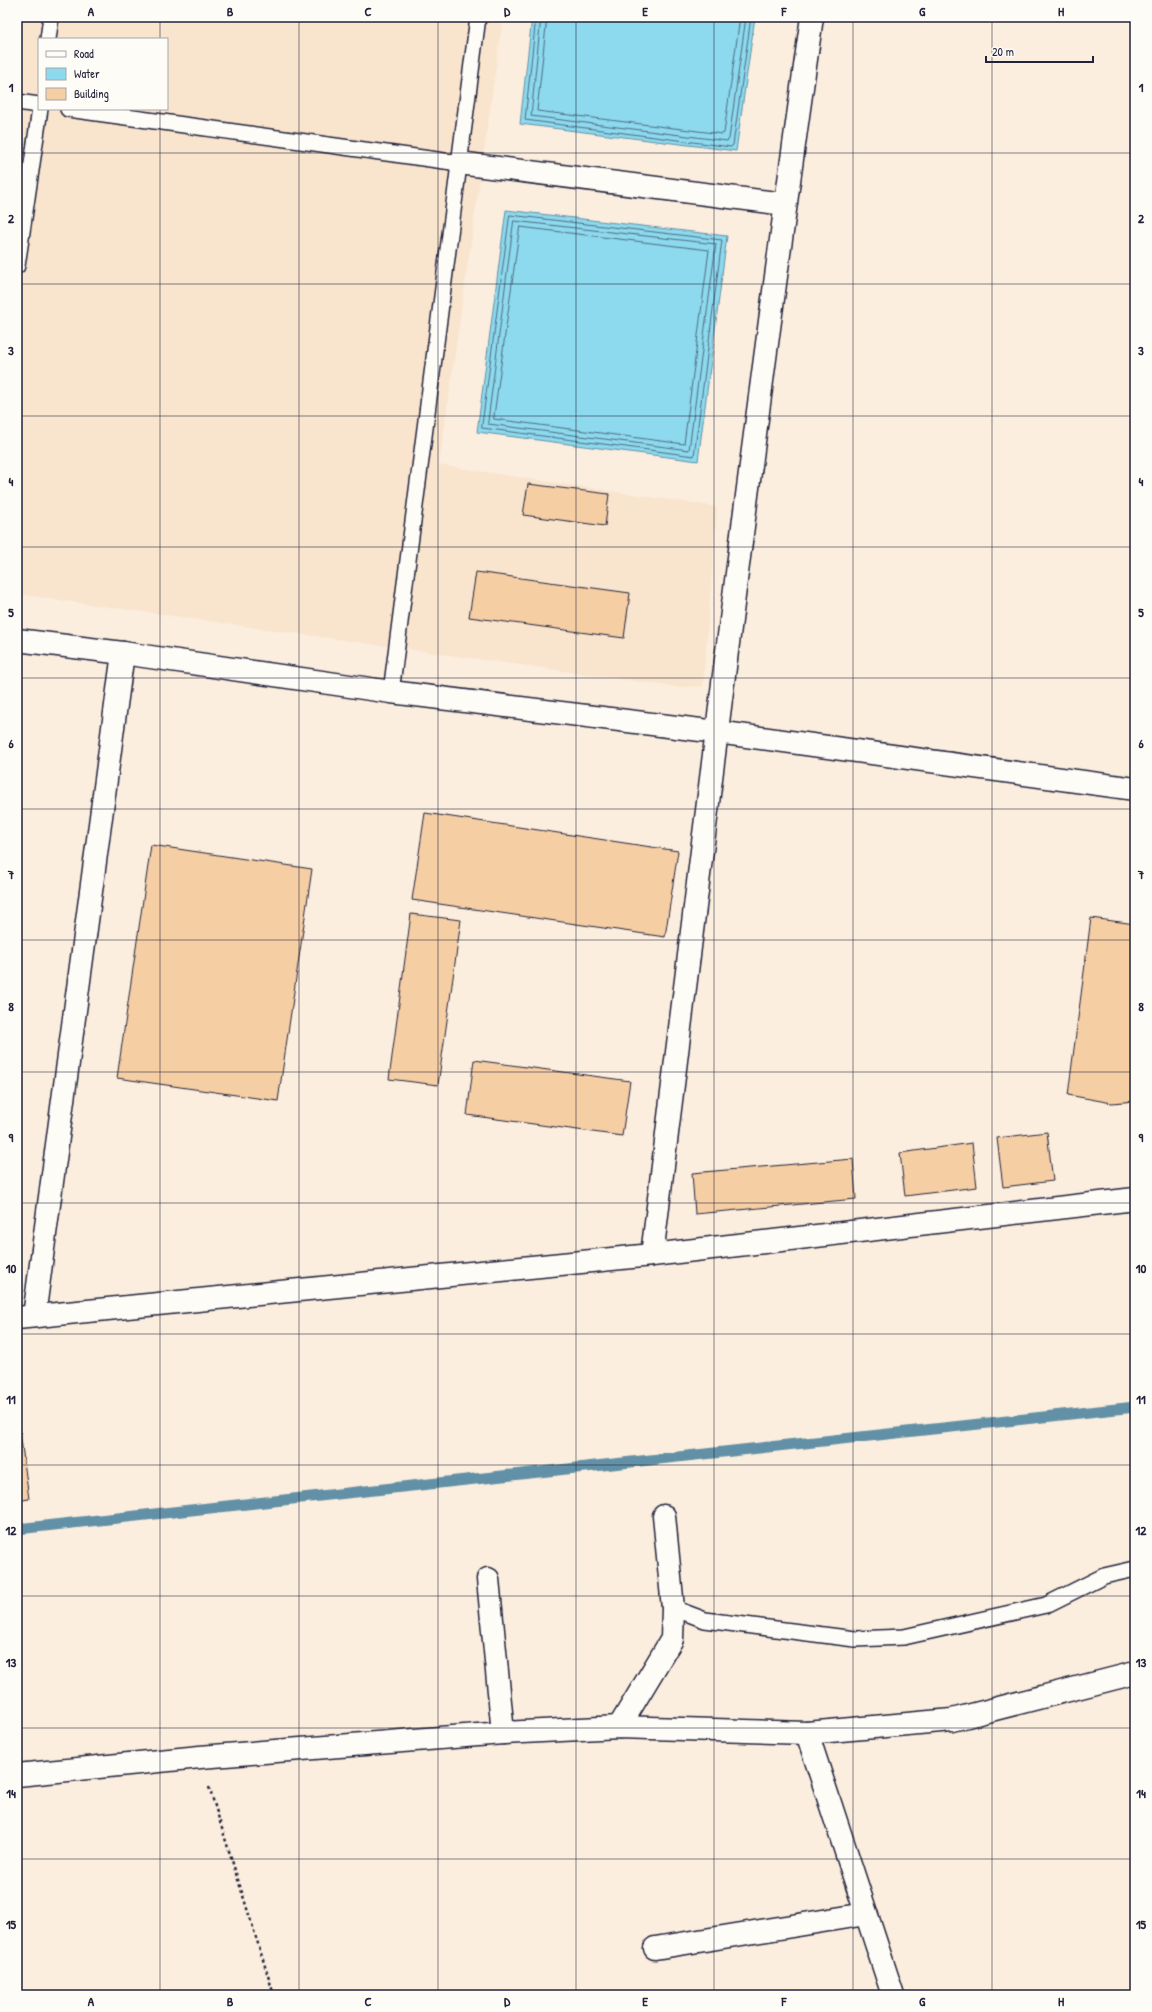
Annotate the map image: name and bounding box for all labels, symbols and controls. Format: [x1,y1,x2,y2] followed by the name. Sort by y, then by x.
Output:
[88,2,95,20] text: A
[227,2,234,20] text: B
[364,2,372,20] text: C
[504,2,511,20] text: D
[642,2,648,20] text: E
[781,2,788,20] text: F
[919,2,926,20] text: G
[1058,2,1064,20] text: H
[38,38,168,110] legend
[986,38,1093,64] scale bar
[992,43,1014,60] text: 20 m
[74,45,94,62] text: Road
[74,65,100,82] text: Water
[9,78,14,96] text: 1
[1139,78,1144,96] text: 1
[74,85,109,102] text: Building
[8,209,15,227] text: 2
[1138,209,1145,227] text: 2
[8,341,14,359] text: 3
[1138,341,1144,359] text: 3
[9,472,14,490] text: 4
[1139,472,1144,490] text: 4
[8,603,14,621] text: 5
[1138,603,1144,621] text: 5
[8,734,14,752] text: 6
[1138,734,1144,752] text: 6
[7,865,15,883] text: 7
[1137,865,1145,883] text: 7
[8,997,14,1015] text: 8
[1138,997,1144,1015] text: 8
[9,1128,14,1146] text: 9
[1139,1128,1144,1146] text: 9
[6,1259,16,1277] text: 10
[1136,1259,1146,1277] text: 10
[6,1390,16,1408] text: 11
[1136,1390,1146,1408] text: 11
[6,1521,17,1539] text: 12
[1136,1521,1147,1539] text: 12
[6,1653,16,1671] text: 13
[1136,1653,1146,1671] text: 13
[6,1784,16,1802] text: 14
[1136,1784,1146,1802] text: 14
[6,1915,17,1933] text: 15
[1136,1915,1147,1933] text: 15
[88,1992,95,2010] text: A
[227,1992,234,2010] text: B
[364,1992,372,2010] text: C
[504,1992,511,2010] text: D
[642,1992,648,2010] text: E
[781,1992,788,2010] text: F
[919,1992,926,2010] text: G
[1058,1992,1064,2010] text: H

